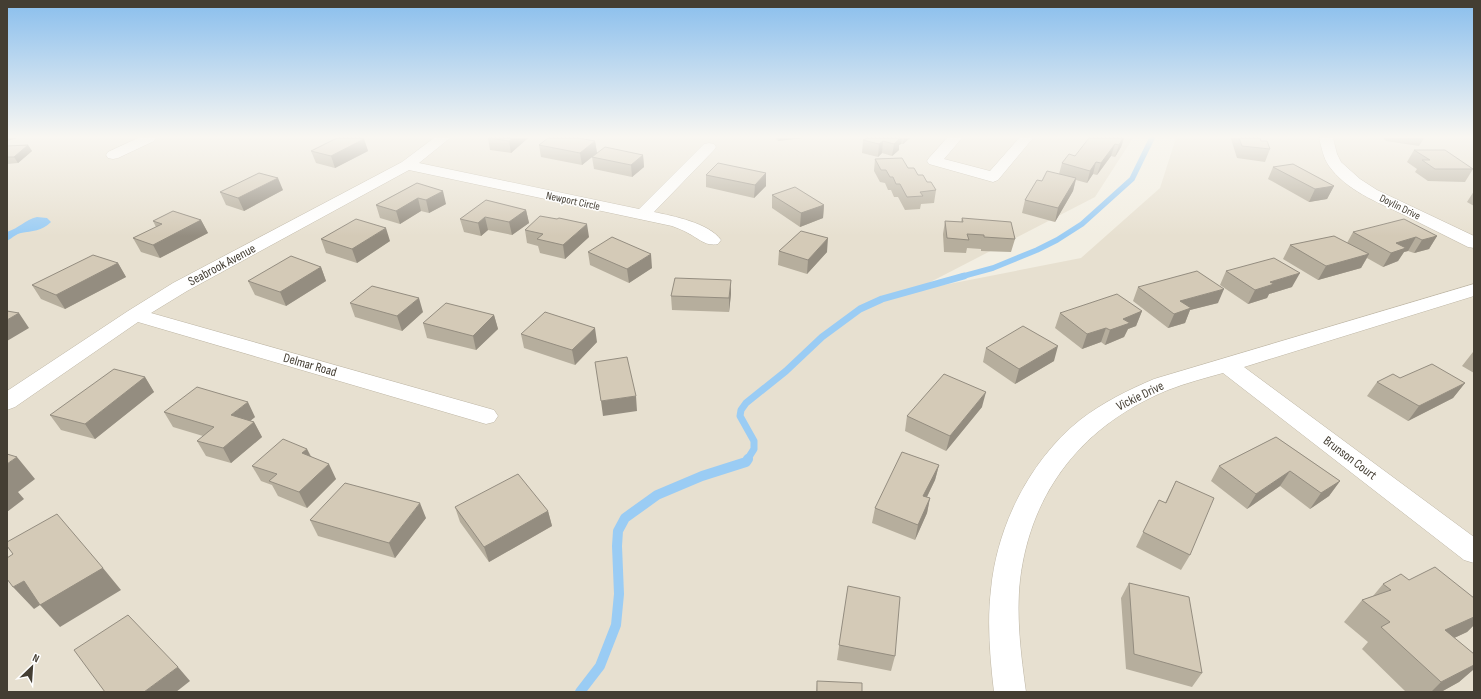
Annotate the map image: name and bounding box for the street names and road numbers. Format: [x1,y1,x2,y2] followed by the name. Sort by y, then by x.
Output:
[545,189,601,213] street label: Newport Circle
[1377,191,1423,223] street label: Doylin Drive
[185,240,259,290] street label: Seabrook Avenue
[281,350,339,380] street label: Delmar Road
[1114,378,1166,414] street label: Vickie Drive
[1320,433,1380,483] street label: Brunson Court

